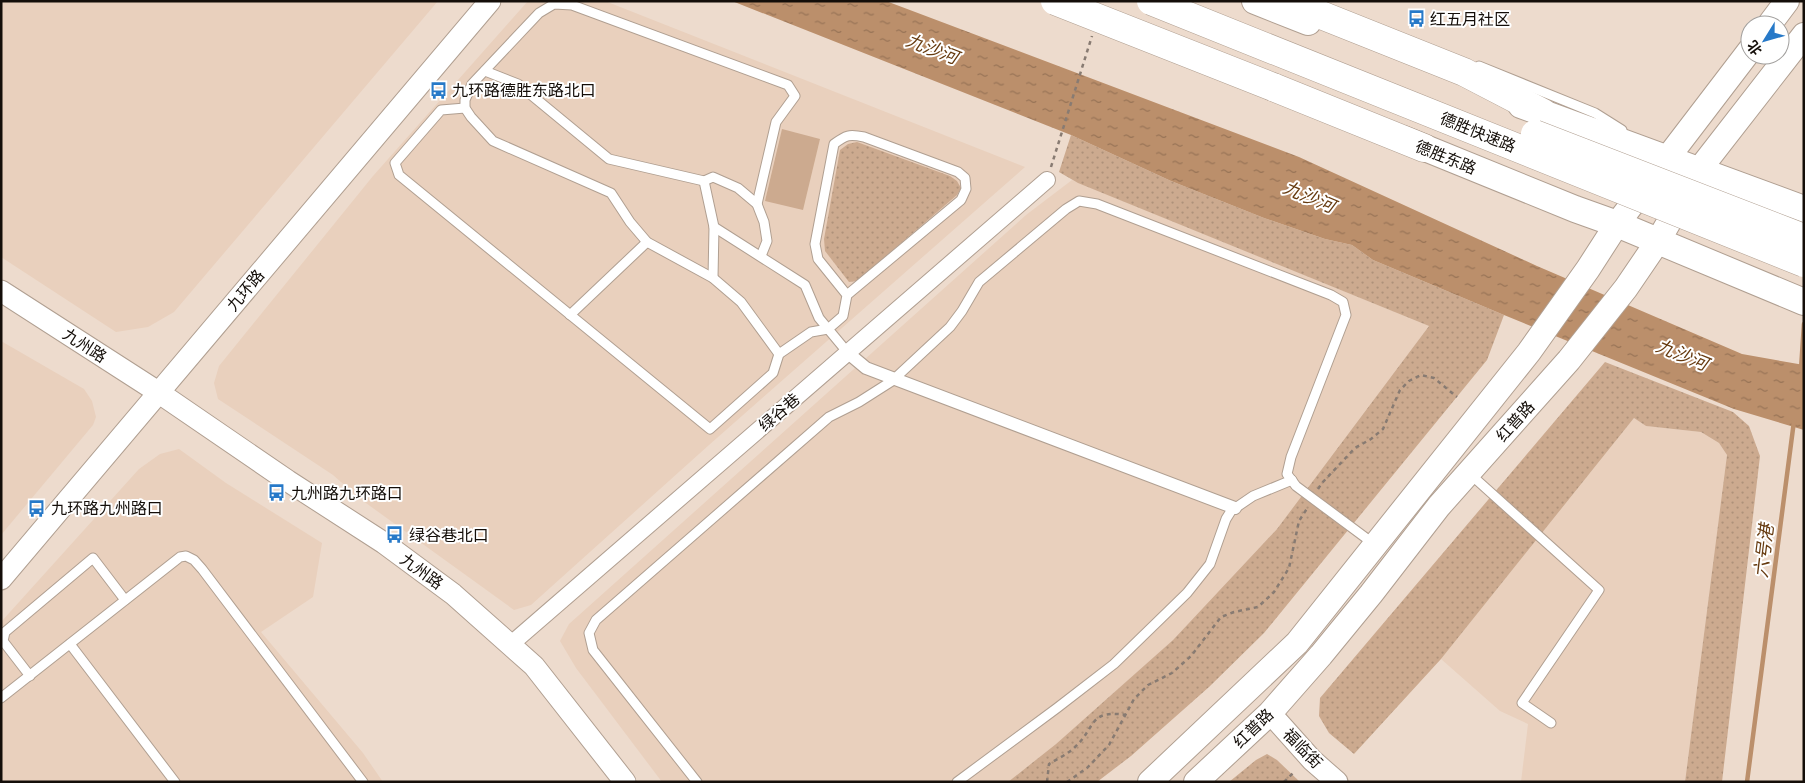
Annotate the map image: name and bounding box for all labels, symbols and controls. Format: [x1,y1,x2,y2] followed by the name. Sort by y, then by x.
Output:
[1406,9,1426,29] bus stop icon: 红五月社区
[1430,10,1510,29] place label: 红五月社区
[1740,15,1790,65] north arrow
[903,29,964,70] water label: 九沙河
[1744,37,1766,58] text: 北
[428,80,448,100] bus stop icon: 九环路德胜东路北口
[452,81,596,100] place label: 九环路德胜东路北口
[1437,109,1518,156] street label: 德胜快速路
[1413,137,1479,178] street label: 德胜东路
[1280,176,1341,219] water label: 九沙河
[223,266,268,315] street label: 九环路
[59,324,110,366] street label: 九州路
[1653,335,1714,376] water label: 九沙河
[755,389,804,435] street label: 绿谷巷
[1492,397,1538,446] street label: 红普路
[267,483,287,503] bus stop icon: 九州路九环路口
[291,484,403,503] place label: 九州路九环路口
[27,498,47,518] bus stop icon: 九环路九州路口
[51,499,163,518] place label: 九环路九州路口
[1750,520,1779,579] water label: 六号港
[385,525,405,545] bus stop icon: 绿谷巷北口
[409,526,489,545] place label: 绿谷巷北口
[397,550,447,593] street label: 九州路
[1229,705,1277,752] street label: 红普路
[1279,724,1326,772] street label: 福临街

